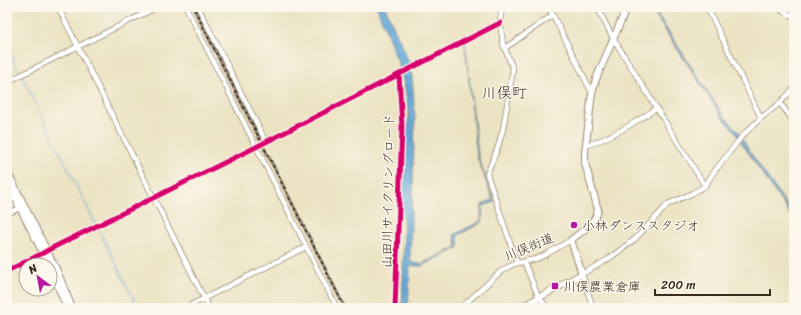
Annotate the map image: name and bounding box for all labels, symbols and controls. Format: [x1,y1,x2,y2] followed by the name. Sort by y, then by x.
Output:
[481,80,527,106] district label: 川俣町
[375,113,401,269] street label: 山田川サイクリングロード
[582,214,699,237] place label: 小林ダンススタジオ
[569,220,579,230] marker: 小林ダンススタジオ
[501,226,557,268] street label: 川俣街道
[18,257,58,297] north arrow
[24,259,42,280] text: N
[655,271,770,297] scale bar
[661,274,695,296] text: 200 m
[563,275,641,298] place label: 川俣農業倉庫
[550,281,560,291] marker: 川俣農業倉庫

